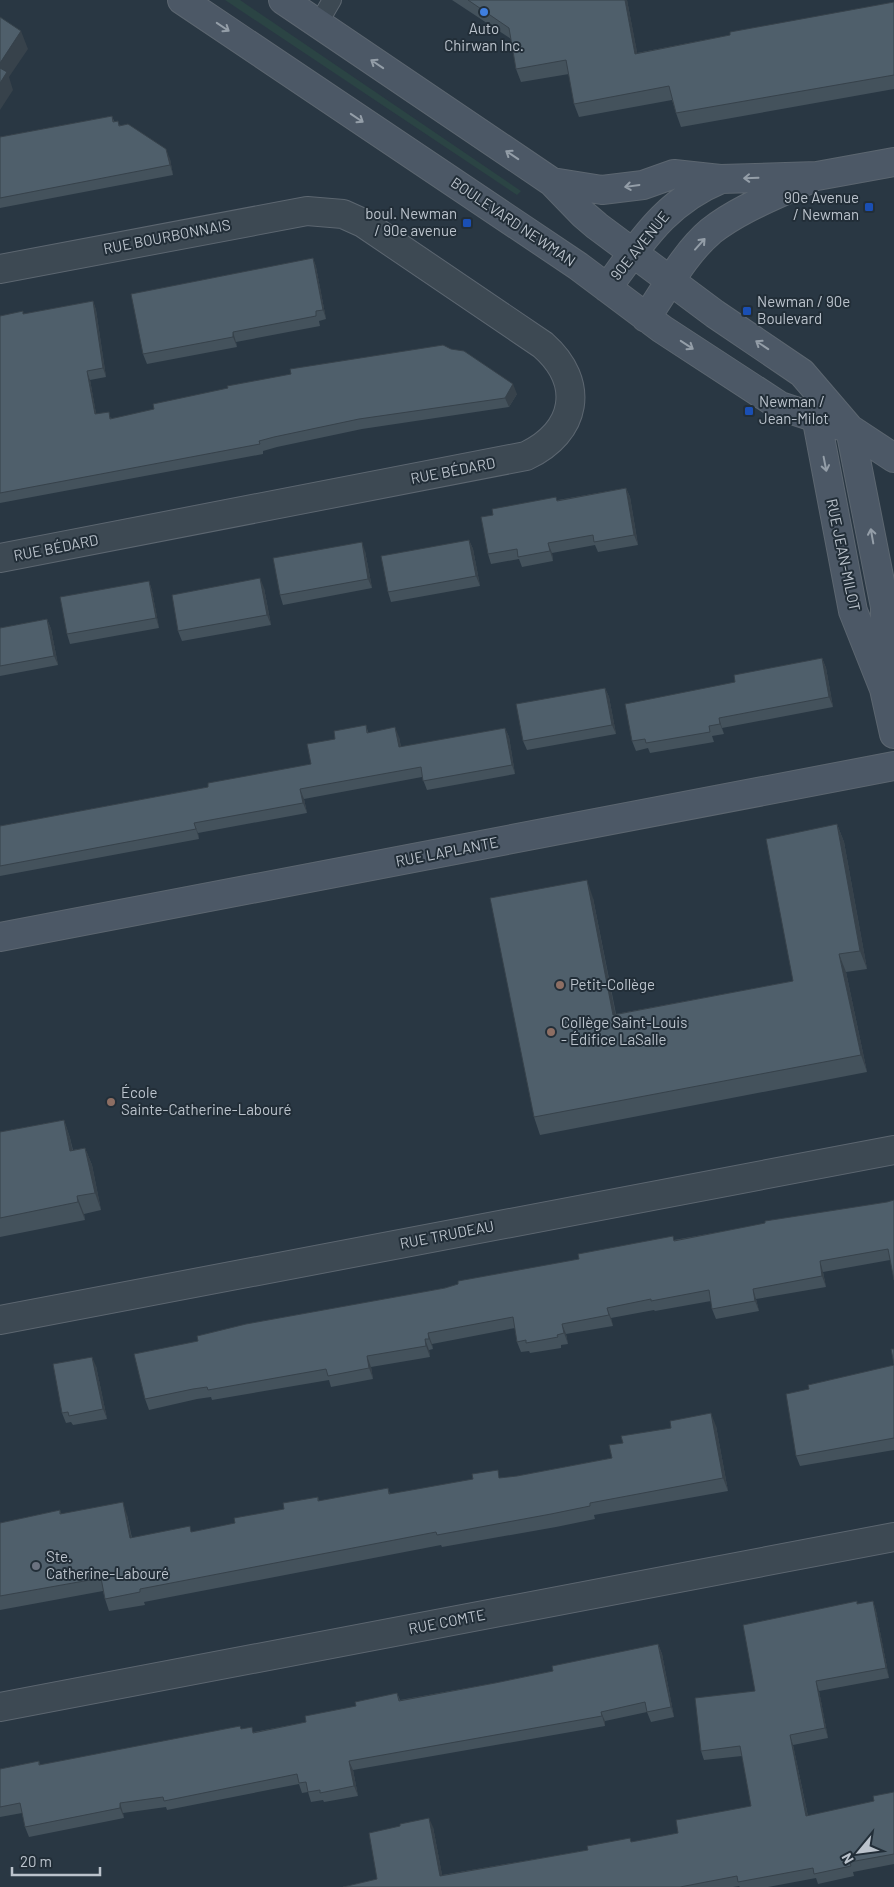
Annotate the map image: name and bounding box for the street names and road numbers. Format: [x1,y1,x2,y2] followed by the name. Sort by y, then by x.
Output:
[448,173,579,270] street label: BOULEVARD NEWMAN
[606,207,672,283] street label: 90E AVENUE
[102,215,232,257] street label: RUE BOURBONNAIS
[409,453,497,487] street label: RUE BÉDARD
[823,497,865,613] street label: RUE JEAN-MILOT
[12,530,100,564] street label: RUE BÉDARD
[394,832,500,870] street label: RUE LAPLANTE
[398,1216,495,1252] street label: RUE TRUDEAU
[407,1605,487,1637] street label: RUE COMTE

